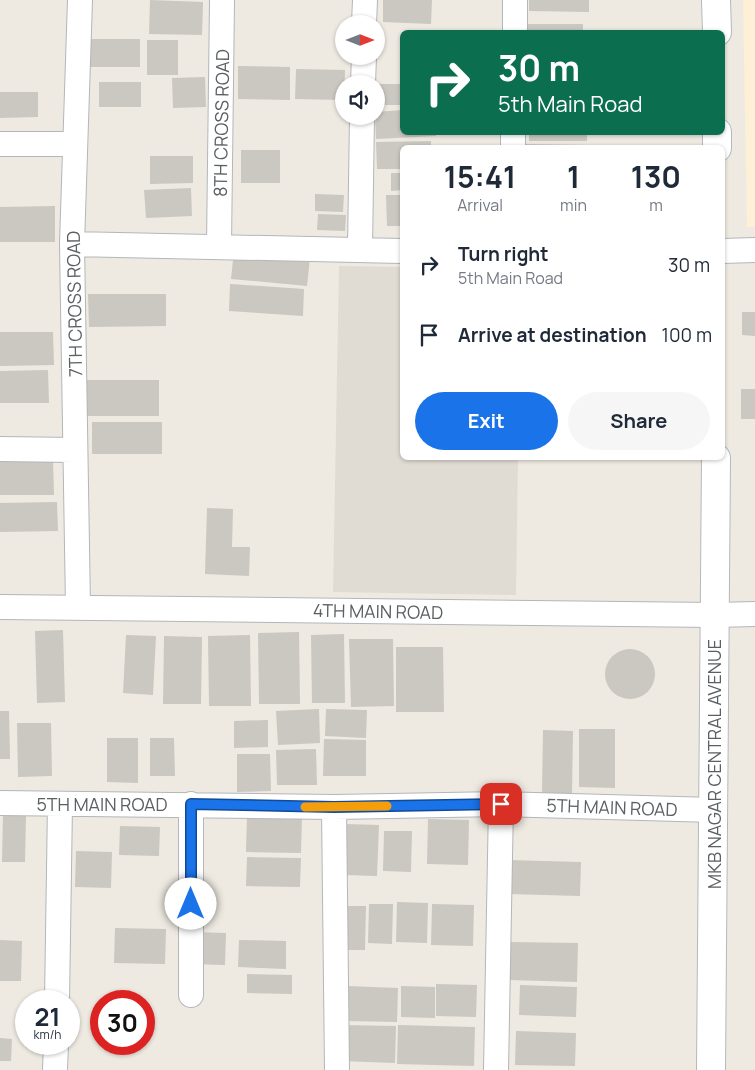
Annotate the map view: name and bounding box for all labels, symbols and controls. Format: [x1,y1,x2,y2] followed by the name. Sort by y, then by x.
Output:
[335,15,385,65] north arrow
[335,15,385,125] map controls
[498,44,580,92] text: 30 m
[208,49,234,197] street label: 8TH CROSS ROAD
[415,50,480,115] icon: right
[335,75,385,125] button: sound
[498,89,642,119] text: 5th Main Road
[444,156,516,197] text: 15:41
[567,156,580,197] text: 1
[631,156,681,197] text: 130
[457,194,503,216] text: Arrival
[560,194,587,216] text: min
[649,194,663,216] text: m
[61,231,87,377] street label: 7TH CROSS ROAD
[458,241,548,267] text: Turn right
[415,251,443,279] icon: right
[668,252,710,278] text: 30 m
[458,267,563,289] text: 5th Main Road
[415,321,443,349] icon: arrive
[458,322,647,348] text: Arrive at destination
[662,322,712,348] text: 100 m
[415,392,558,450] button: Exit
[568,392,710,450] button: Share
[313,598,443,624] street label: 4TH MAIN ROAD
[702,639,726,889] street label: MKB NAGAR CENTRAL AVENUE
[480,783,522,825] pin
[487,790,515,818] icon: arrive
[36,792,168,816] street label: 5TH MAIN ROAD
[546,793,678,821] street label: 5TH MAIN ROAD
[164,877,216,929] position arrow
[90,990,155,1055] speed limit sign: 30
[35,999,60,1034] text: 21
[34,1026,61,1043] text: km/h

